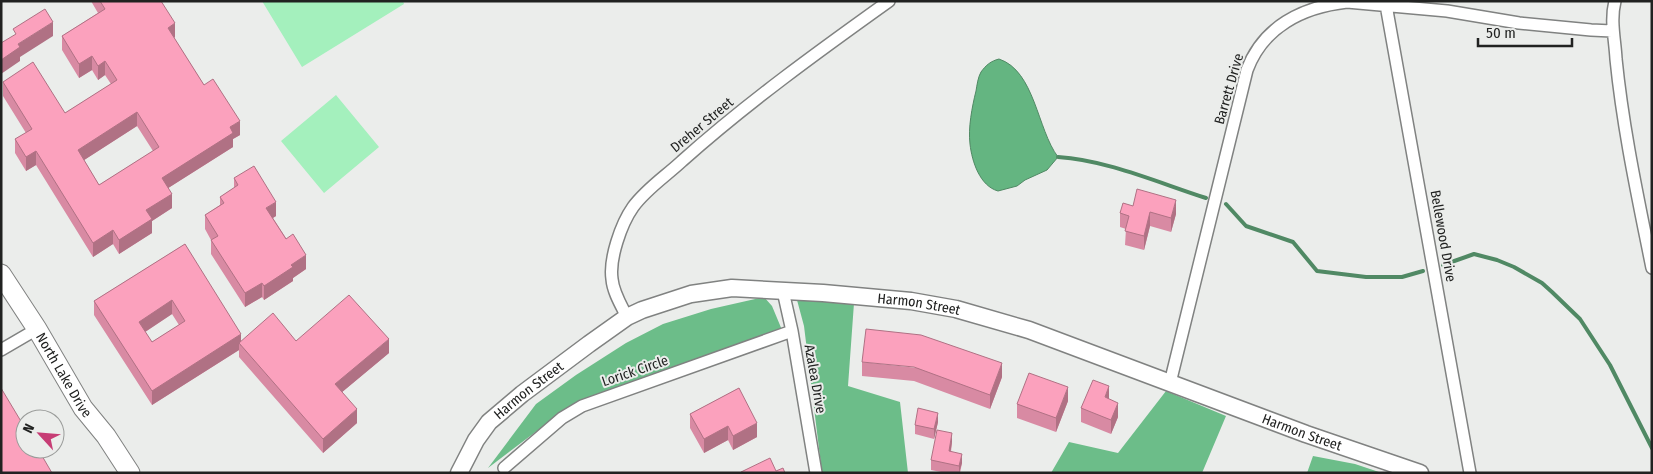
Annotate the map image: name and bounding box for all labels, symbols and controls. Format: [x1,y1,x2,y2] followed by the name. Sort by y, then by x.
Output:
[1478,15,1572,47] scale bar
[1486,24,1516,42] text: 50 m
[1211,52,1247,126] street label: Barrett Drive
[667,94,737,156] street label: Dreher Street
[1427,189,1459,283] street label: Bellewood Drive
[877,289,963,318] street label: Harmon Street
[32,330,96,421] street label: North Lake Drive
[801,343,829,415] street label: Azalea Drive
[600,352,671,390] street label: Lorick Circle
[490,358,567,423] street label: Harmon Street
[15,409,65,459] north arrow
[1260,410,1345,454] street label: Harmon Street
[19,421,38,436] text: N

